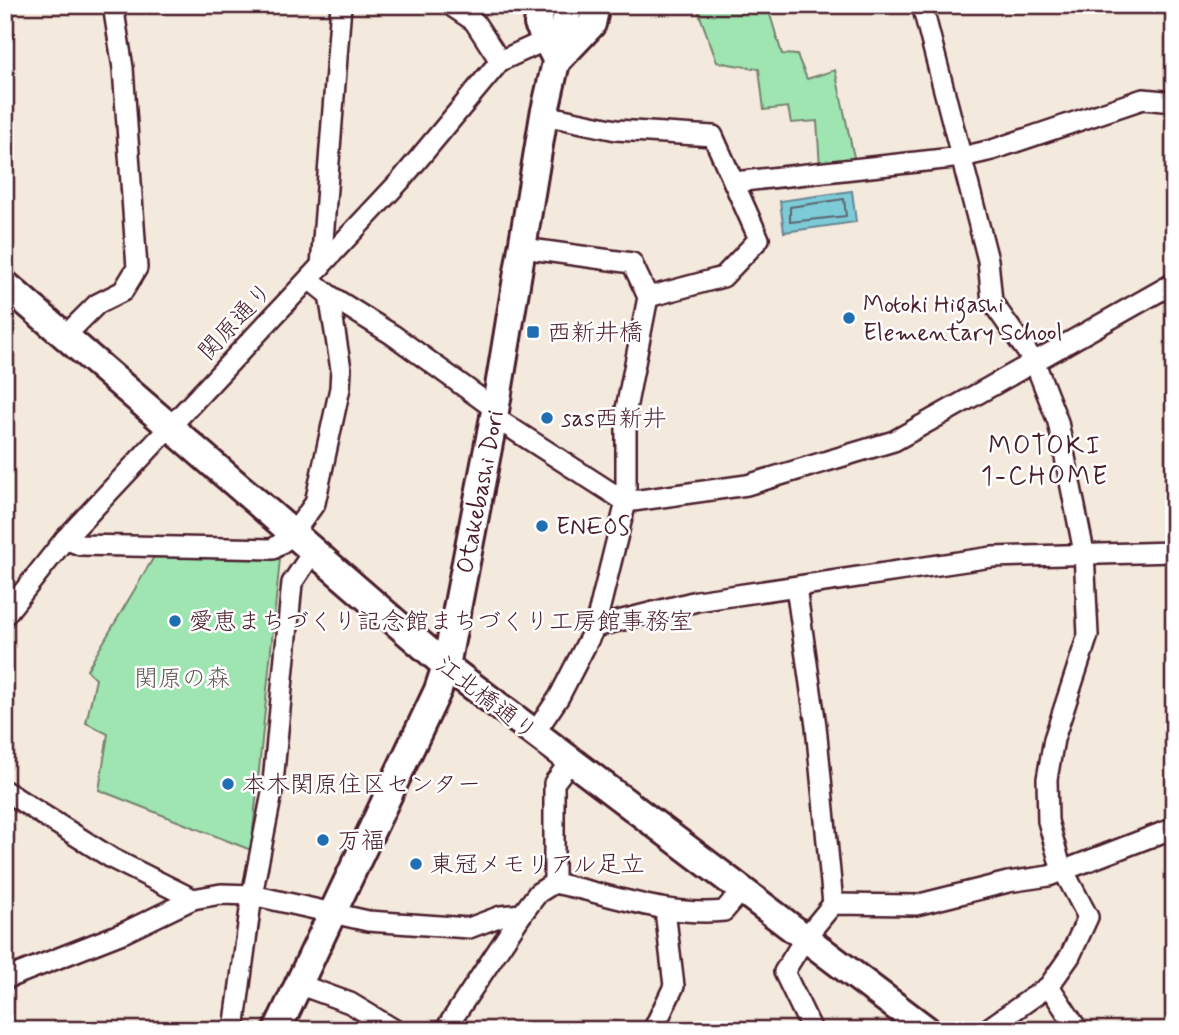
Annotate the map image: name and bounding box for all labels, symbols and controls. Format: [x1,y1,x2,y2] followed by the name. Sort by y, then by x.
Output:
[192,276,280,368] street label: 関原通り
[863,290,1062,349] place label: Motoki Higashi Elementary School
[841,310,857,326] marker: Motoki Higashi Elementary School
[547,318,643,349] place label: 西新井橋
[525,324,541,340] marker: 西新井橋
[561,404,667,435] place label: sas西新井
[450,408,512,576] street label: Otakebashi Dori
[539,410,555,426] marker: sas西新井
[981,430,1109,494] district label: MOTOKI 1-CHOME
[556,512,630,543] place label: ENEOS
[534,518,550,534] marker: ENEOS
[189,607,693,638] place label: 愛恵まちづくり記念館まちづくり工房館事務室
[167,613,183,629] marker: 愛恵まちづくり記念館まちづくり工房館事務室
[429,650,543,748] street label: 江北橋通り
[134,664,230,695] park label: 関原の森
[242,770,481,801] place label: 本木関原住区センター
[220,776,236,792] marker: 本木関原住区センター
[337,826,385,857] place label: 万福
[315,832,331,848] marker: 万福
[430,850,645,881] place label: 東冠メモリアル足立
[408,856,424,872] marker: 東冠メモリアル足立

